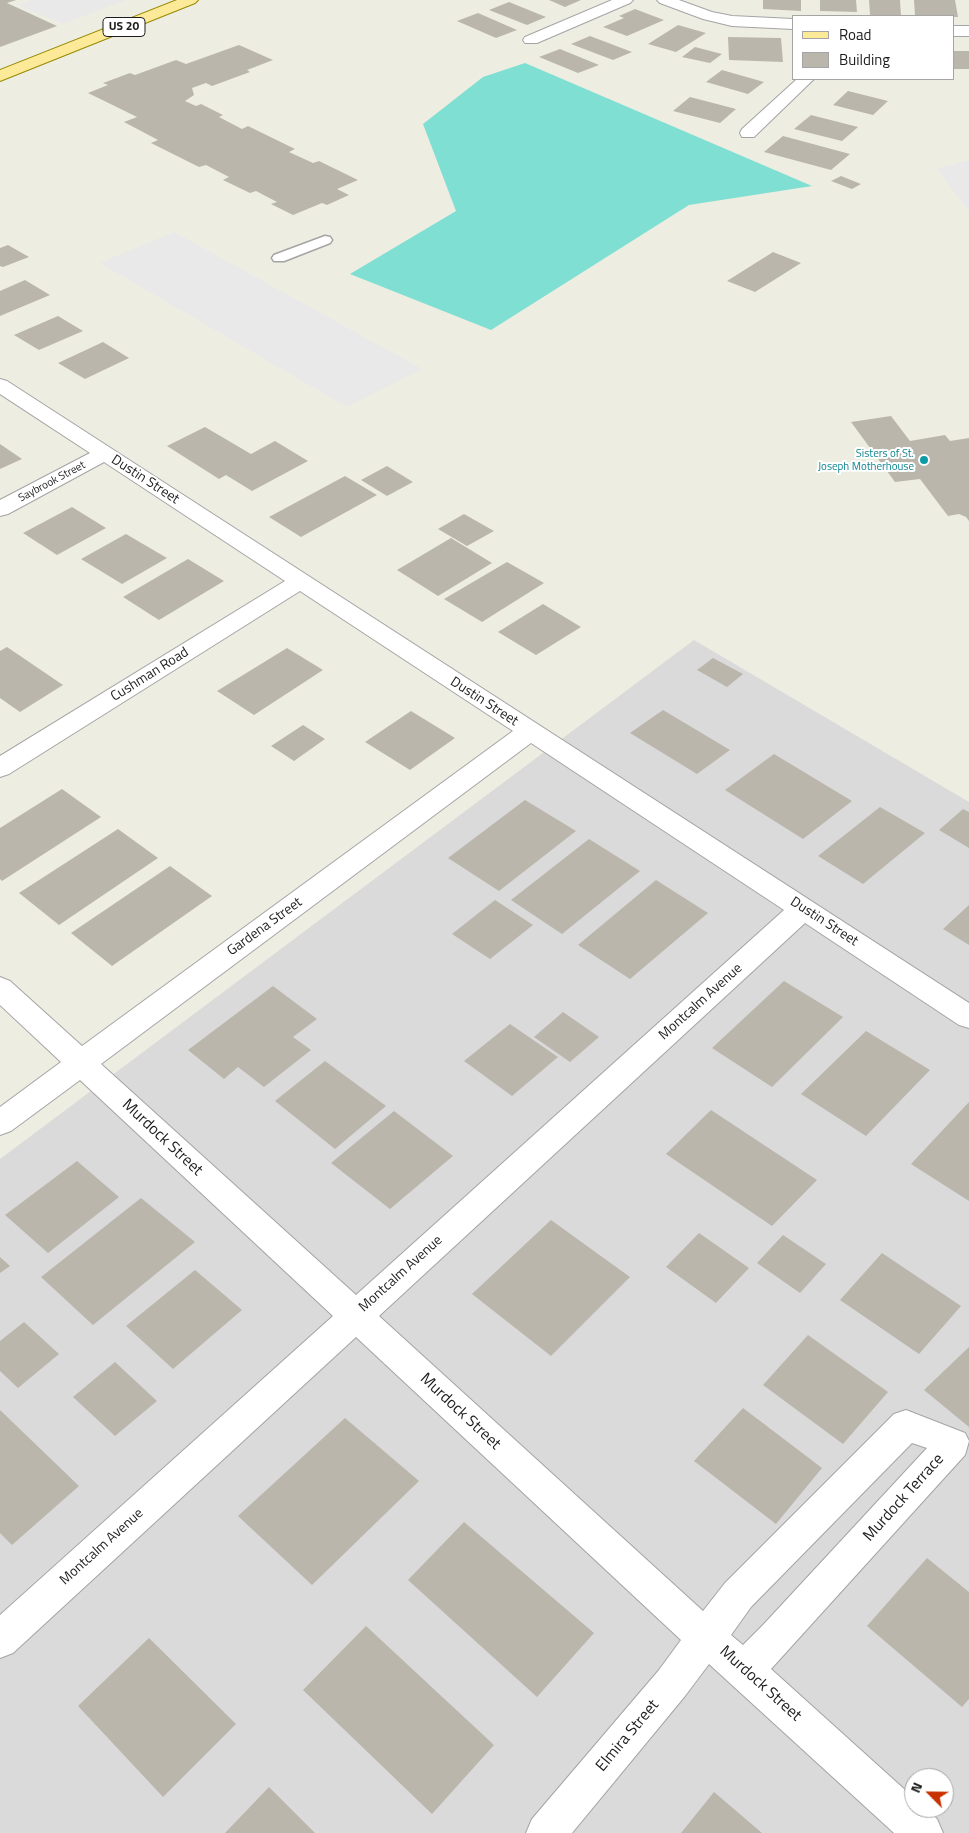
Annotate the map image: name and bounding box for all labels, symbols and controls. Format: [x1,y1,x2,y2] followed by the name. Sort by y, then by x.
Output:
[792,15,954,80] legend
[103,18,145,36] road number: US 20
[839,23,871,46] text: Road
[839,48,890,71] text: Building
[818,447,914,473] place label: Sisters of St. Joseph Motherhouse
[108,452,182,508] street label: Dustin Street
[918,454,930,466] marker: Sisters of St. Joseph Motherhouse
[16,459,88,505] street label: Saybrook Street
[108,644,192,706] street label: Cushman Road
[447,674,521,730] street label: Dustin Street
[224,894,306,960] street label: Gardena Street
[787,894,861,950] street label: Dustin Street
[656,960,746,1044] street label: Montcalm Avenue
[118,1096,206,1180] street label: Murdock Street
[356,1232,446,1316] street label: Montcalm Avenue
[416,1370,504,1454] street label: Murdock Street
[860,1450,948,1546] street label: Murdock Terrace
[57,1505,147,1589] street label: Montcalm Avenue
[715,1642,805,1726] street label: Murdock Street
[592,1696,664,1776] street label: Elmira Street
[904,1768,954,1818] north arrow
[904,1779,927,1796] text: N

